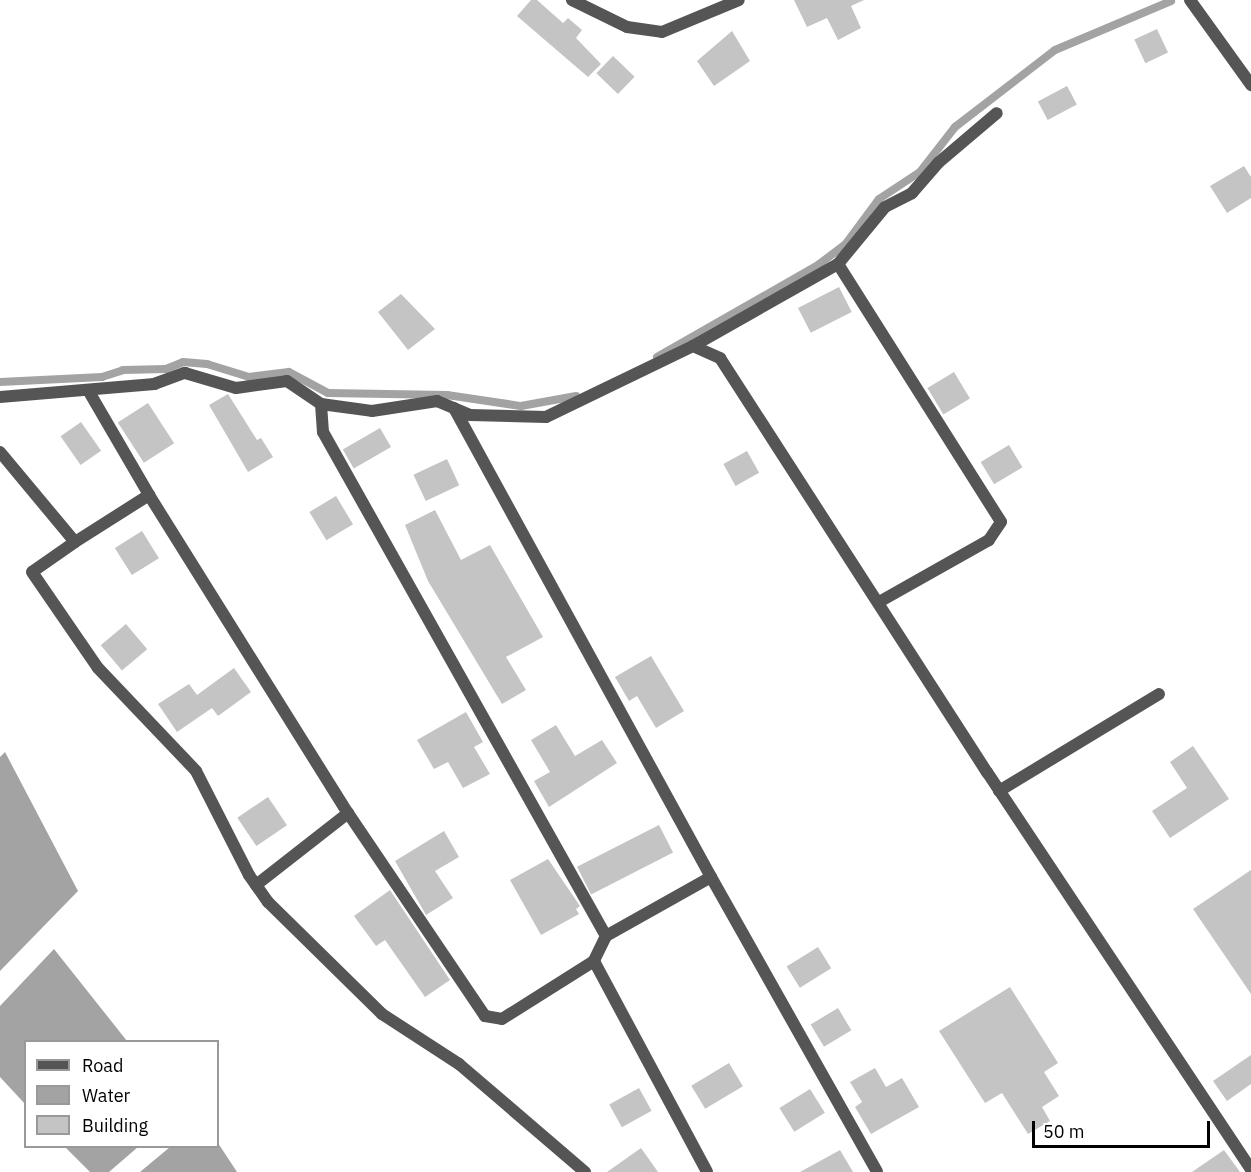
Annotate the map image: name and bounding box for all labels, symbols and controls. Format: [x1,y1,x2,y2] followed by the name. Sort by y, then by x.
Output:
[24,1040,219,1148] legend
[82,1054,123,1077] text: Road
[82,1084,130,1107] text: Water
[1035,1109,1214,1147] scale bar
[82,1114,148,1137] text: Building
[1043,1120,1085,1143] text: 50 m

